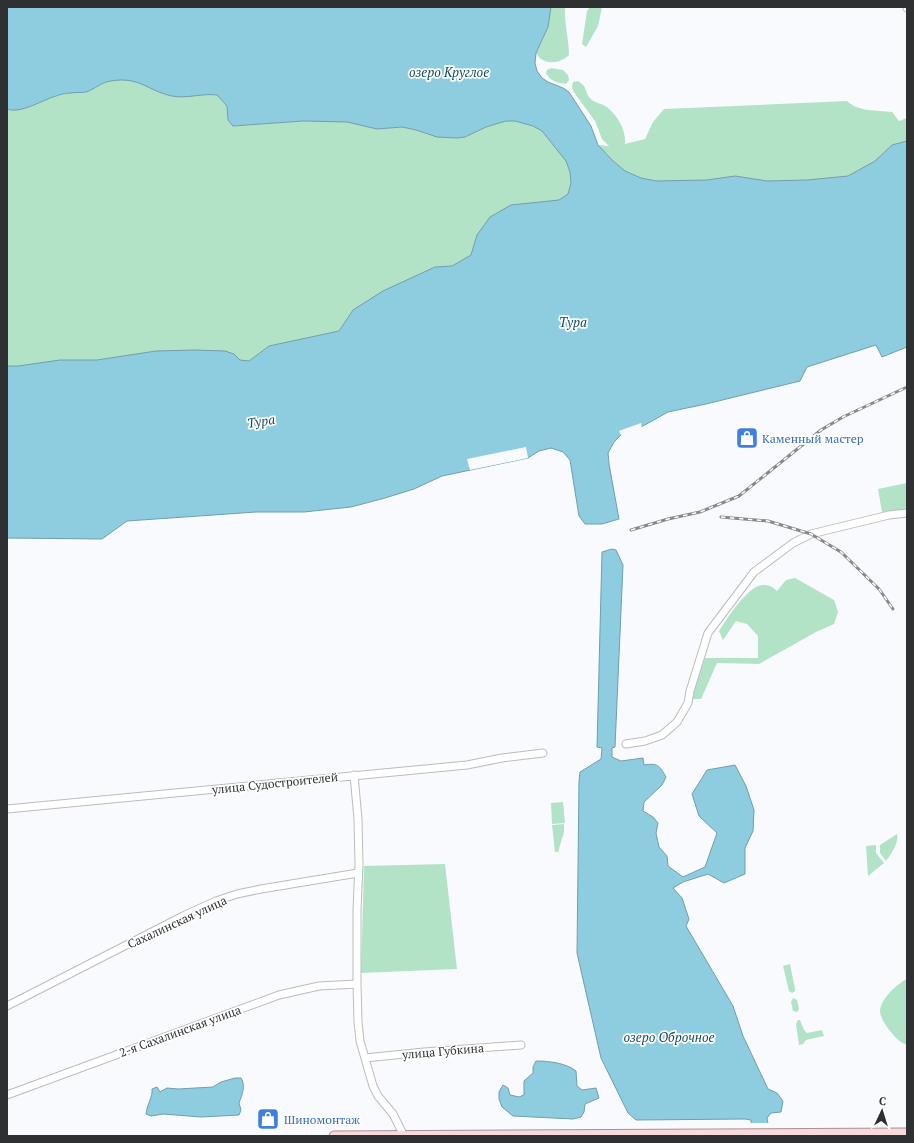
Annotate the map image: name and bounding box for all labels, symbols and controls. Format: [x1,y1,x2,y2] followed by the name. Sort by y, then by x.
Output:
[409,63,489,81] water label: озеро Круглое
[559,313,587,331] water label: Тура
[246,410,276,432] water label: Тура
[734,425,760,451] shop icon: Каменный мастер
[762,431,864,446] place label: Каменный мастер
[210,769,339,797] street label: улица Судостроителей
[125,892,229,952] street label: Сахалинская улица
[117,1002,243,1060] street label: 2-я Сахалинская улица
[624,1028,715,1046] water label: озеро Оброчное
[401,1040,484,1062] street label: улица Губкина
[862,1091,902,1131] north arrow
[879,1094,887,1108] text: С
[255,1106,281,1132] shop icon: Шиномонтаж
[284,1112,360,1127] place label: Шиномонтаж

